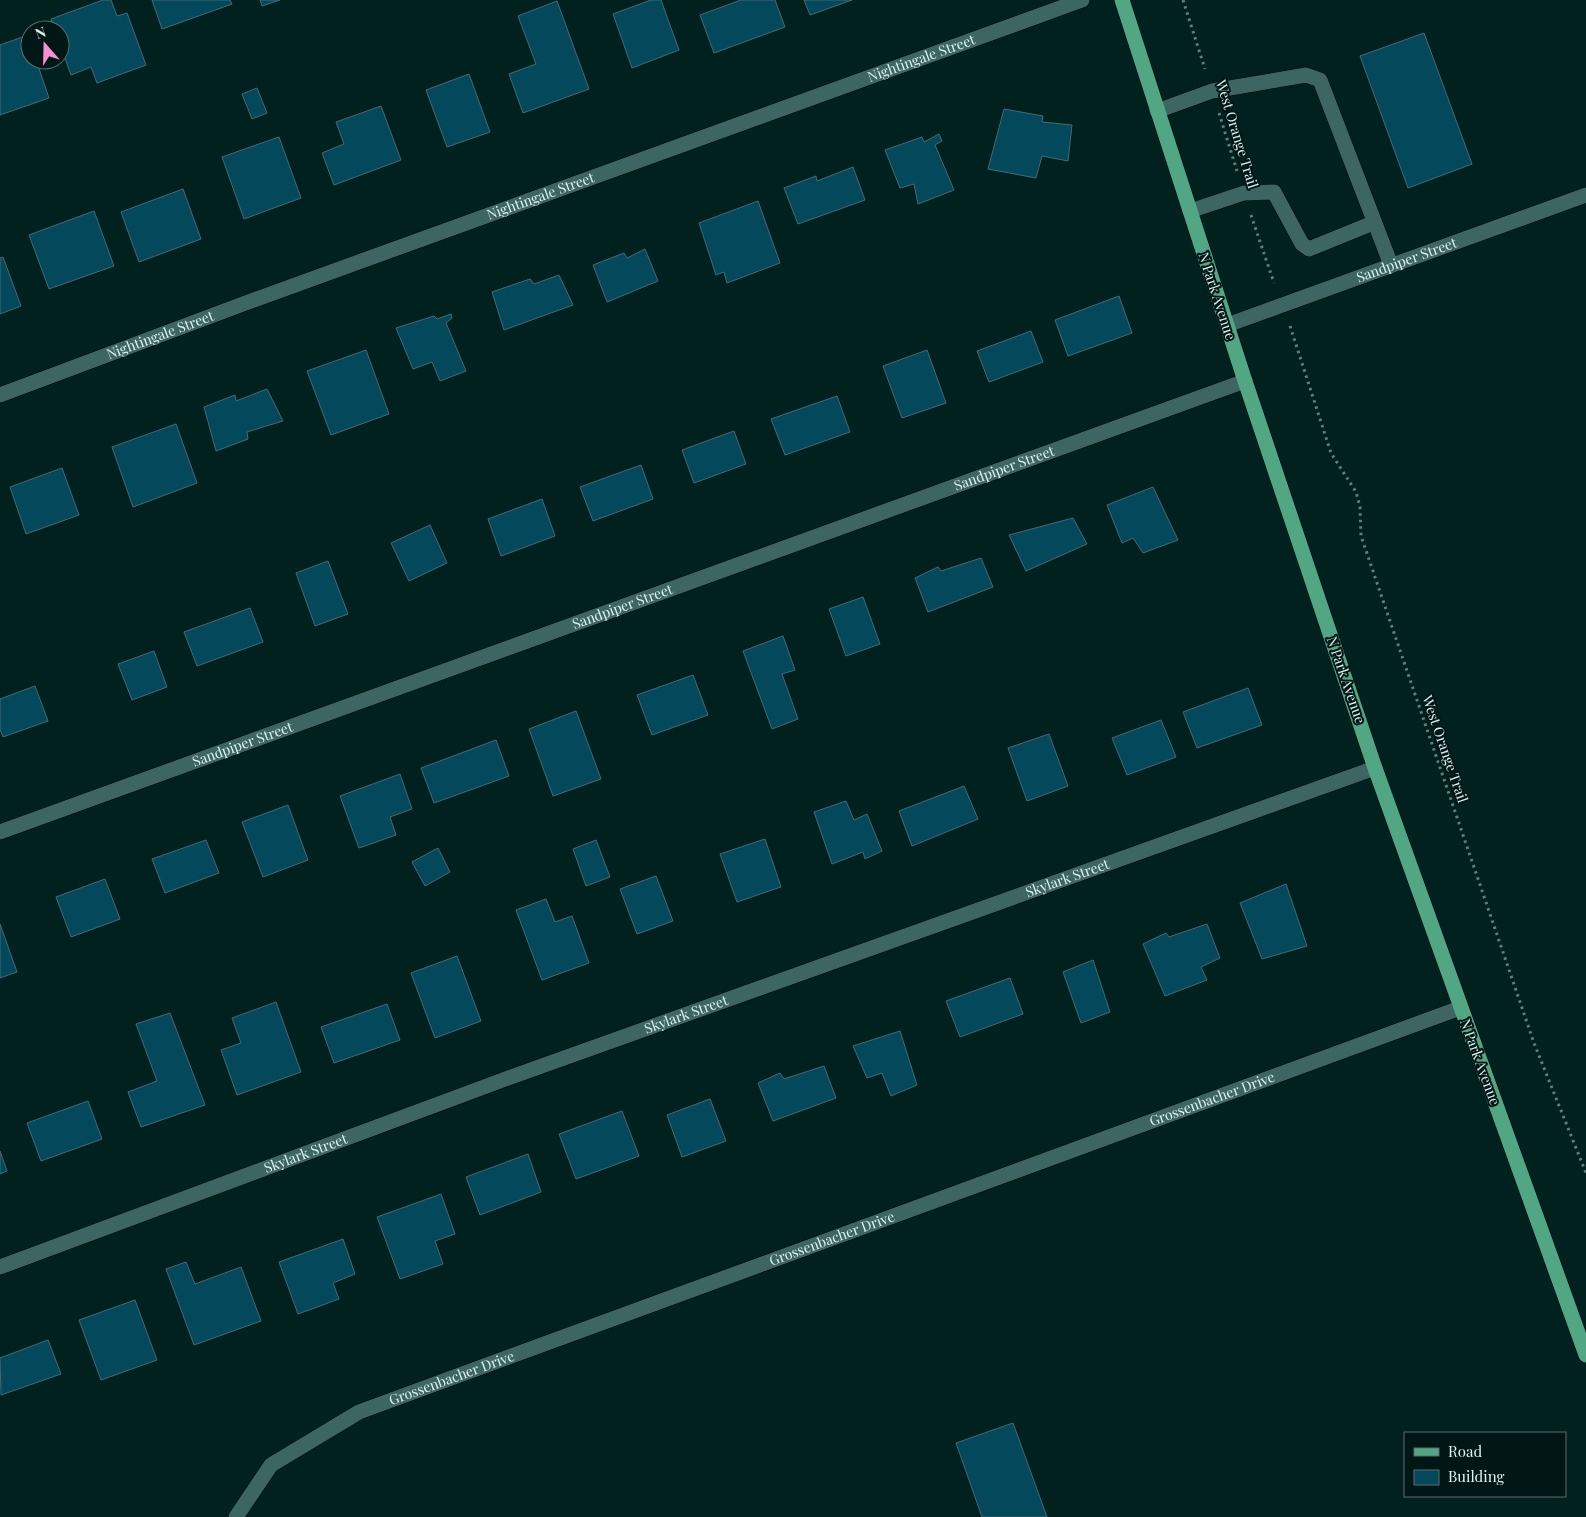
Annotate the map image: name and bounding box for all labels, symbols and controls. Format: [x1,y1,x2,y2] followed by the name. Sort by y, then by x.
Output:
[20,20,70,70] north arrow
[32,22,48,43] text: N
[865,29,979,86] street label: Nightingale Street
[1212,76,1263,190] street label: West Orange Trail
[484,167,598,224] street label: Nightingale Street
[1354,232,1460,286] street label: Sandpiper Street
[1194,250,1241,342] street label: N Park Avenue
[104,305,217,363] street label: Nightingale Street
[951,441,1058,495] street label: Sandpiper Street
[569,579,676,633] street label: Sandpiper Street
[1323,634,1370,726] street label: N Park Avenue
[1418,692,1473,805] street label: West Orange Trail
[190,716,296,771] street label: Sandpiper Street
[1023,854,1113,901] street label: Skylark Street
[641,990,731,1038] street label: Skylark Street
[1456,1016,1505,1108] street label: N Park Avenue
[1146,1067,1277,1130] street label: Grossenbacher Drive
[261,1128,351,1177] street label: Skylark Street
[766,1206,897,1270] street label: Grossenbacher Drive
[386,1346,517,1409] street label: Grossenbacher Drive
[1404,1432,1566,1497] legend
[1448,1441,1482,1461] text: Road
[1448,1466,1505,1486] text: Building

